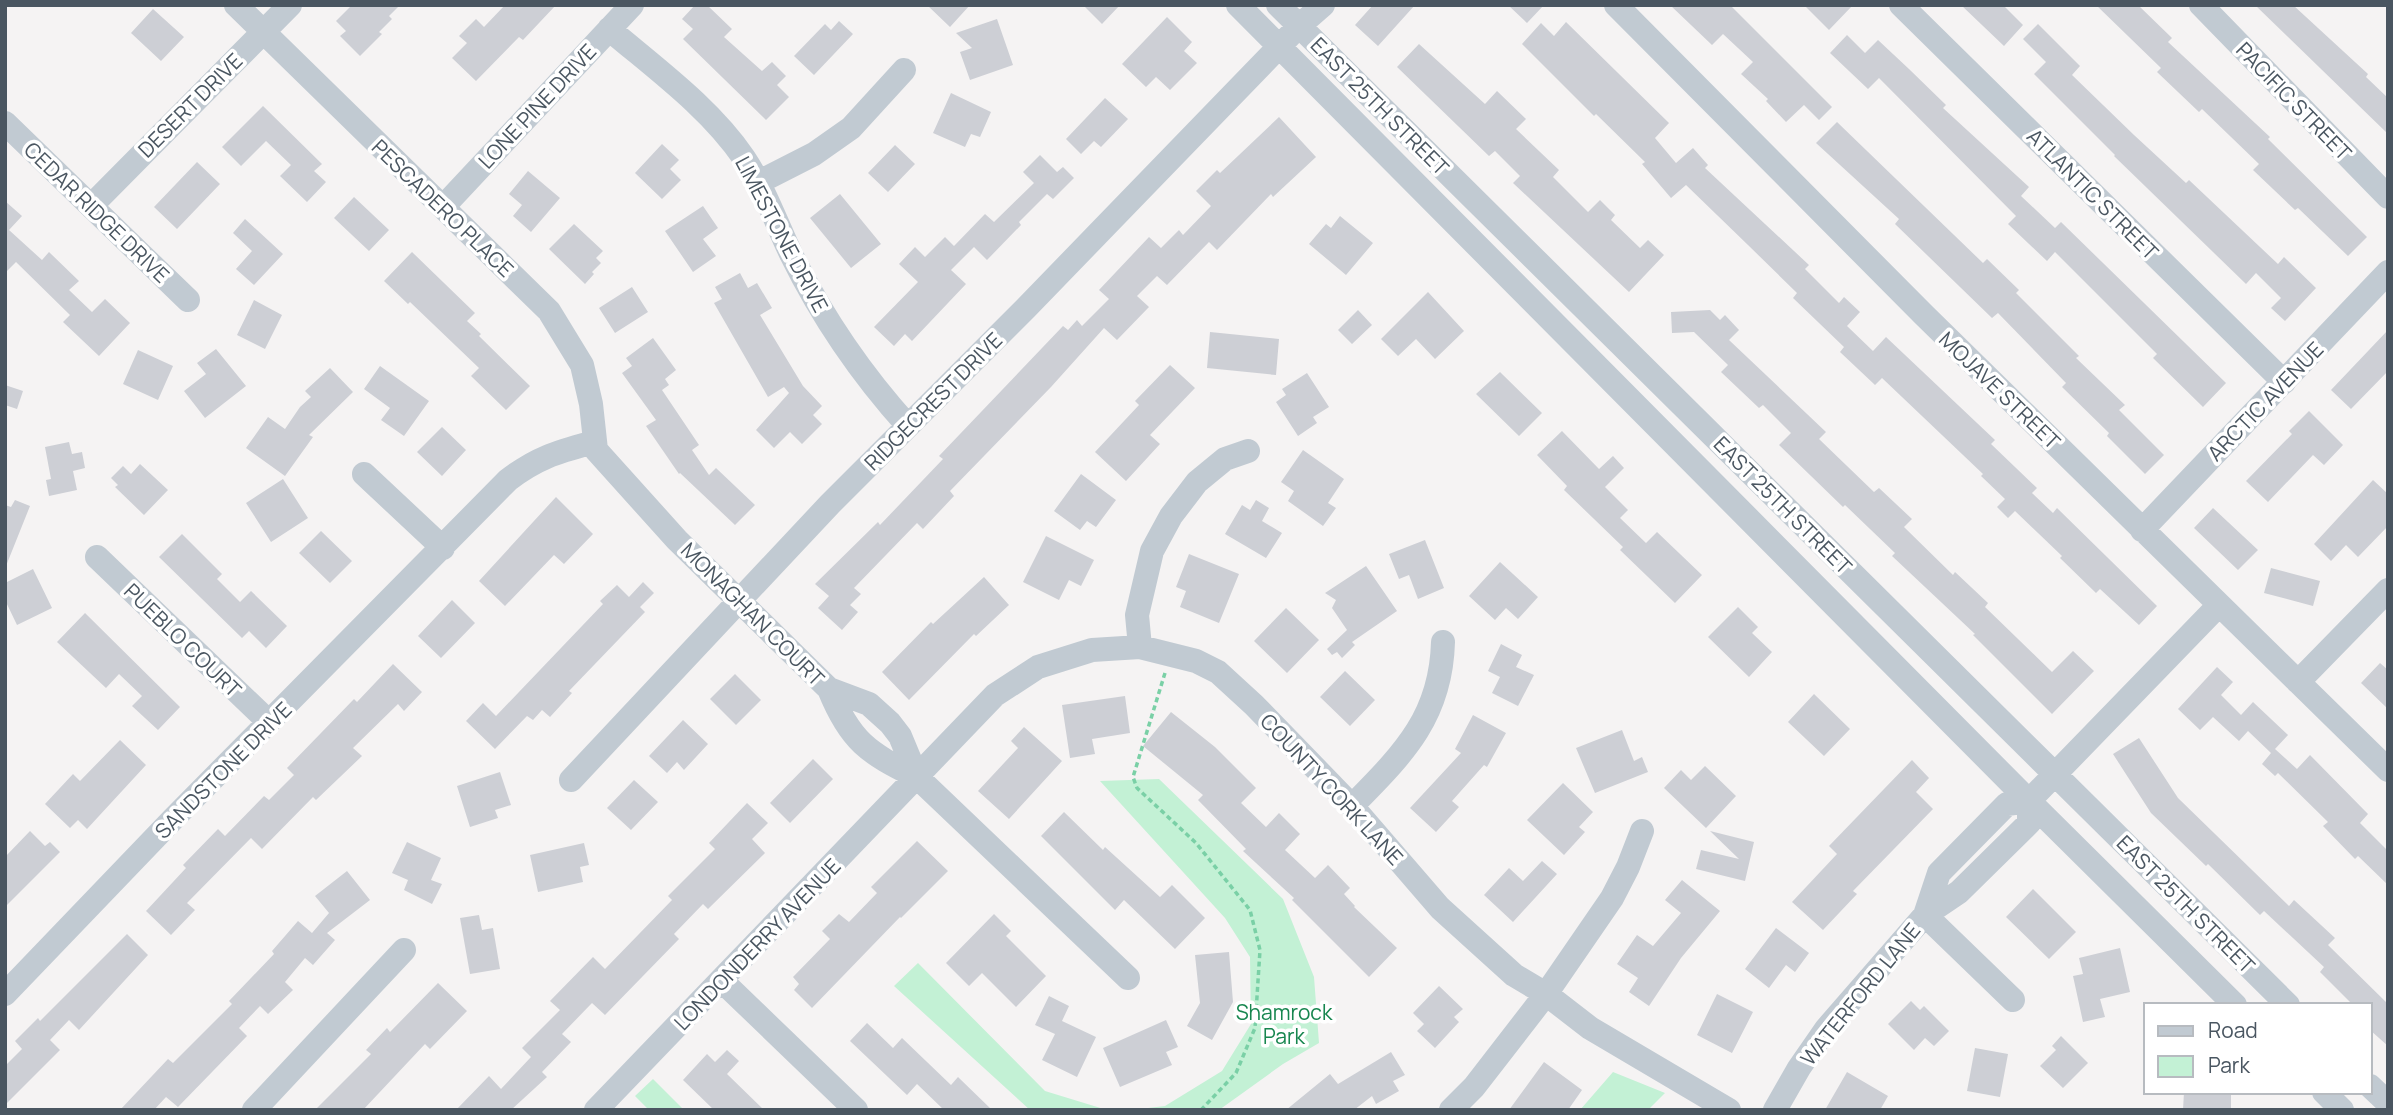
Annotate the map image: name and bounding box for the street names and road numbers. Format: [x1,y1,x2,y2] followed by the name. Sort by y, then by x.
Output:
[1305,31,1455,181] street label: EAST 25TH STREET
[2230,36,2358,167] street label: PACIFIC STREET
[472,38,602,174] street label: LONE PINE DRIVE
[132,47,248,163] street label: DESERT DRIVE
[2021,122,2165,266] street label: ATLANTIC STREET
[366,133,520,283] street label: PESCADERO PLACE
[18,135,176,289] street label: CEDAR RIDGE DRIVE
[729,151,835,317] street label: LIMESTONE DRIVE
[1933,325,2067,455] street label: MOJAVE STREET
[858,326,1008,476] street label: RIDGECREST DRIVE
[2201,335,2329,467] street label: ARCTIC AVENUE
[1708,430,1858,580] street label: EAST 25TH STREET
[675,536,831,692] street label: MONAGHAN COURT
[118,577,248,703] street label: PUEBLO COURT
[148,695,298,845] street label: SANDSTONE DRIVE
[1254,707,1410,871] street label: COUNTY CORK LANE
[2111,829,2261,979] street label: EAST 25TH STREET
[668,852,846,1036] street label: LONDONDERRY AVENUE
[1794,917,1926,1071] street label: WATERFORD LANE

